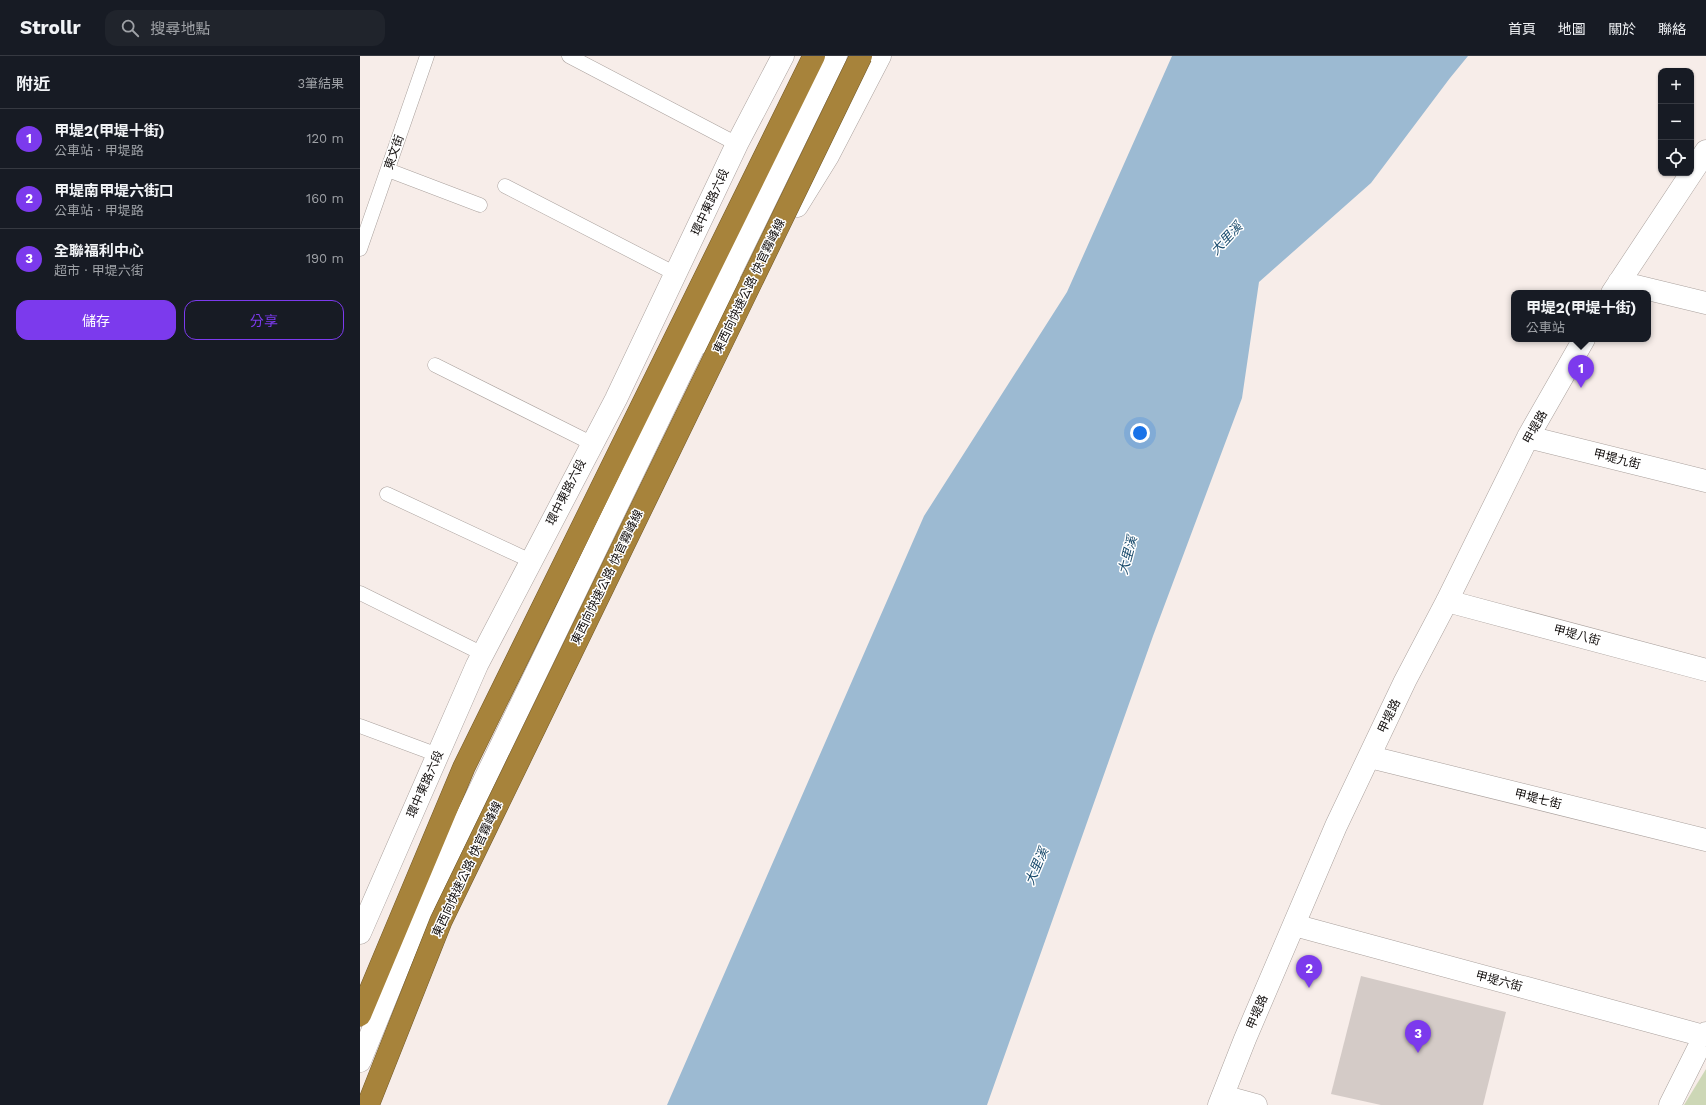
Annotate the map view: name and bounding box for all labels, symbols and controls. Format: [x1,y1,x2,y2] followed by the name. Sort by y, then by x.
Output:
[105,10,385,46] search box
[20,16,81,39] text: Strollr
[119,17,141,39] icon: search
[151,20,211,38] text: 搜尋地點
[1508,21,1536,37] text: 首頁
[1558,21,1586,37] text: 地圖
[1608,21,1636,37] text: 關於
[1658,21,1686,37] text: 聯絡
[1658,68,1694,176] map controls
[1658,68,1694,104] button: +
[16,74,50,94] text: 附近
[297,76,344,91] text: 3筆結果
[1658,104,1694,140] button: −
[54,122,165,140] text: 甲堤2(甲堤十街)
[26,131,32,146] text: 1
[306,131,344,146] text: 120 m
[382,133,406,171] street label: 東文街
[1658,140,1694,176] button: locate
[54,143,144,158] text: 公車站 · 甲堤路
[688,166,732,238] street label: 環中東路六段
[54,182,174,200] text: 甲堤南甲堤六街口
[25,191,33,206] text: 2
[306,191,344,206] text: 160 m
[54,203,144,218] text: 公車站 · 甲堤路
[710,216,788,356] street label: 東西向快速公路 快官霧峰線
[1208,218,1247,258] water label: 大里溪
[54,242,144,260] text: 全聯福利中心
[25,251,33,266] text: 3
[306,251,344,266] text: 190 m
[54,263,144,278] text: 超市 · 甲堤六街
[1511,290,1651,342] popup
[1526,299,1636,317] text: 甲堤2(甲堤十街)
[16,300,176,340] button: 儲存
[184,300,344,340] button: 分享
[1526,320,1565,335] text: 公車站
[1568,355,1594,388] pin: 1
[1520,408,1550,446] street label: 甲堤路
[1130,423,1150,443] your location
[1592,446,1642,472] street label: 甲堤九街
[543,457,589,527] street label: 環中東路六段
[568,507,646,647] street label: 東西向快速公路 快官霧峰線
[1115,532,1140,576] water label: 大里溪
[1552,622,1602,648] street label: 甲堤八街
[1375,697,1403,735] street label: 甲堤路
[404,748,446,820] street label: 環中東路六段
[1513,786,1563,812] street label: 甲堤七街
[429,799,505,939] street label: 東西向快速公路 快官霧峰線
[1022,843,1052,887] water label: 大里溪
[1296,955,1322,988] pin: 2
[1474,968,1524,994] street label: 甲堤六街
[1244,993,1270,1031] street label: 甲堤路
[1405,1020,1431,1053] pin: 3

